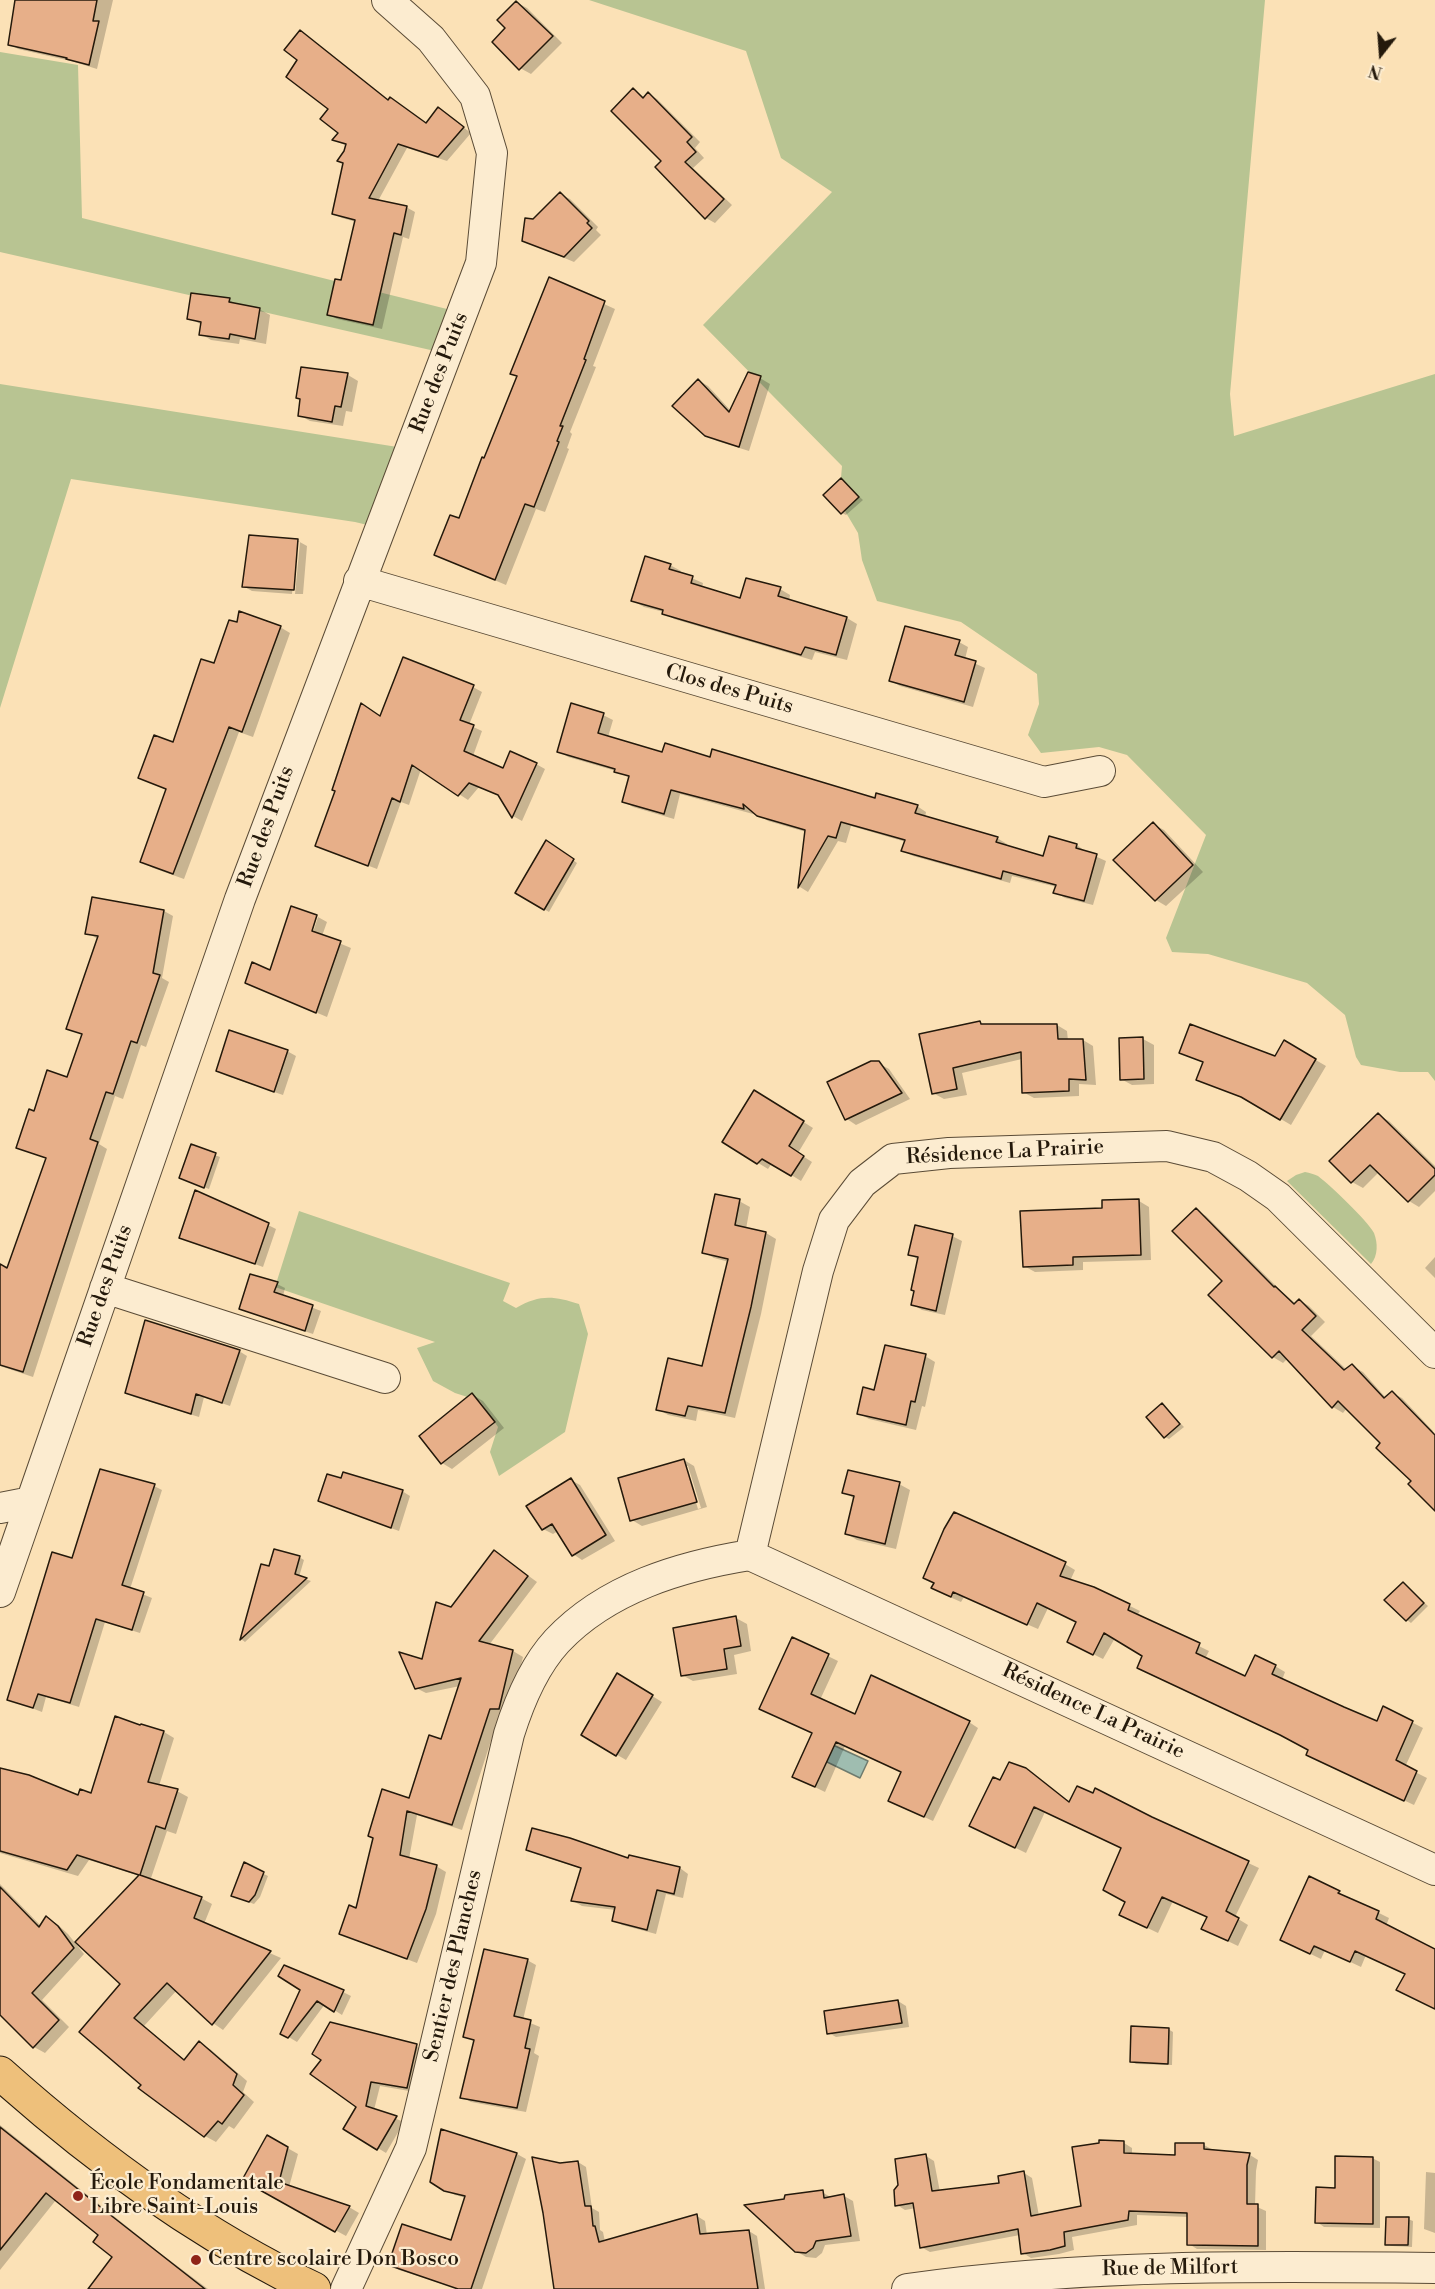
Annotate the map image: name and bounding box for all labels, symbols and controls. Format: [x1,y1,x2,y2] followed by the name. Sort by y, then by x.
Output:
[1351,24,1411,84] north arrow
[1367,60,1385,83] text: N
[405,309,475,437] street label: Rue des Puits
[662,660,796,720] street label: Clos des Puits
[233,763,301,891] street label: Rue des Puits
[905,1135,1105,1171] street label: Résidence La Prairie
[73,1222,139,1350] street label: Rue des Puits
[998,1659,1188,1765] street label: Résidence La Prairie
[420,1868,488,2064] street label: Sentier des Planches
[90,2171,284,2221] place label: École Fondamentale Libre Saint-Louis
[71,2189,85,2203] marker: École Fondamentale Libre Saint-Louis
[208,2247,459,2273] place label: Centre scolaire Don Bosco
[189,2253,203,2267] marker: Centre scolaire Don Bosco
[1102,2255,1238,2283] street label: Rue de Milfort

